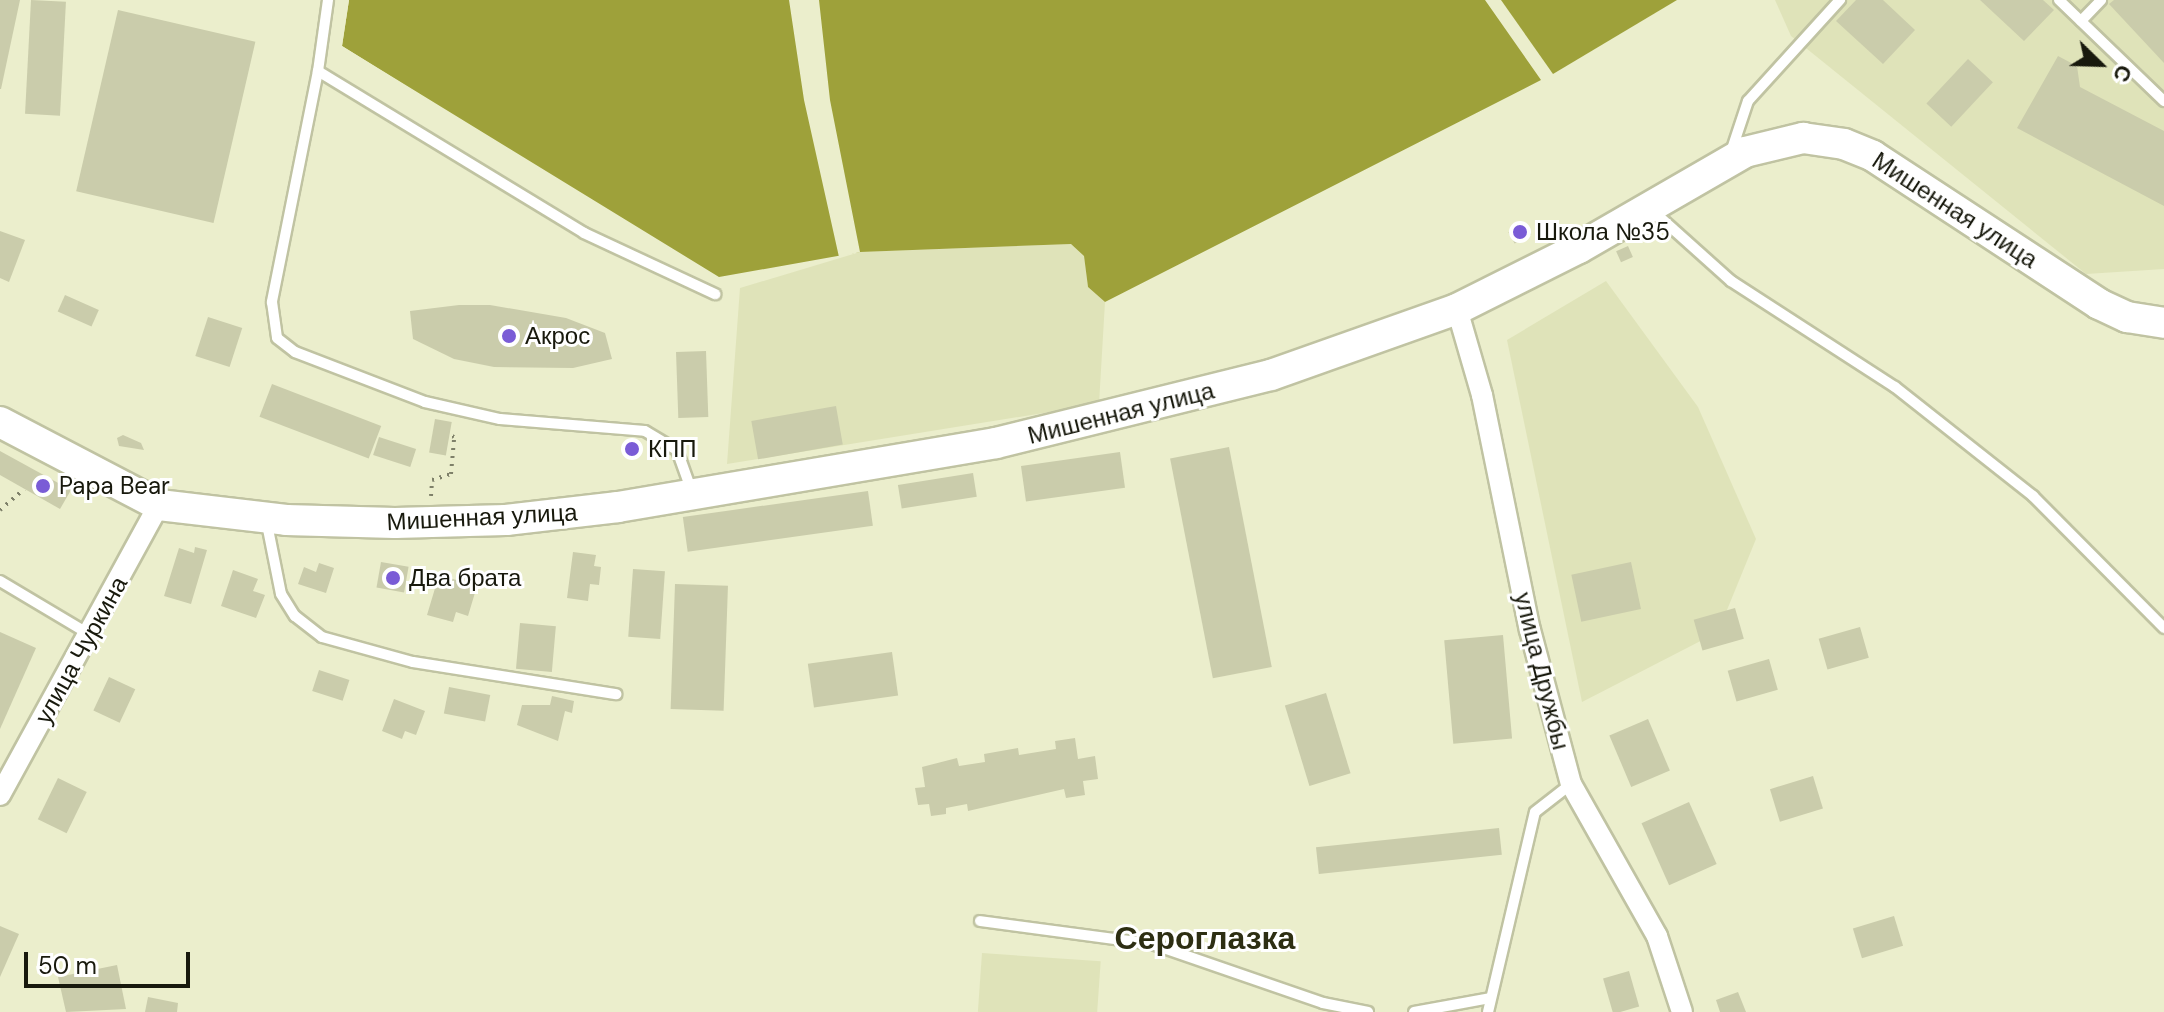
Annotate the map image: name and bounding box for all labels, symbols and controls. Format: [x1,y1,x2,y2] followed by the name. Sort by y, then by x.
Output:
[2060,24,2140,104] north arrow
[2106,61,2139,87] text: С
[1867,146,2043,274] street label: Мишенная улица
[1536,218,1670,246] place label: Школа №35
[1511,223,1529,241] marker: Школа №35
[525,322,590,350] place label: Акрос
[500,327,518,345] marker: Акрос
[1025,376,1217,450] street label: Мишенная улица
[648,435,696,463] place label: КПП
[623,440,641,458] marker: КПП
[59,472,170,500] place label: Papa Bear
[34,477,52,495] marker: Papa Bear
[386,498,578,536] street label: Мишенная улица
[409,564,521,592] place label: Два брата
[384,569,402,587] marker: Два брата
[29,571,133,729] street label: улица Чуркина
[1509,589,1575,753] street label: улица Дружбы
[1115,919,1295,957] district label: Сероглазка
[28,936,194,986] scale bar
[38,950,97,981] text: 50 m

